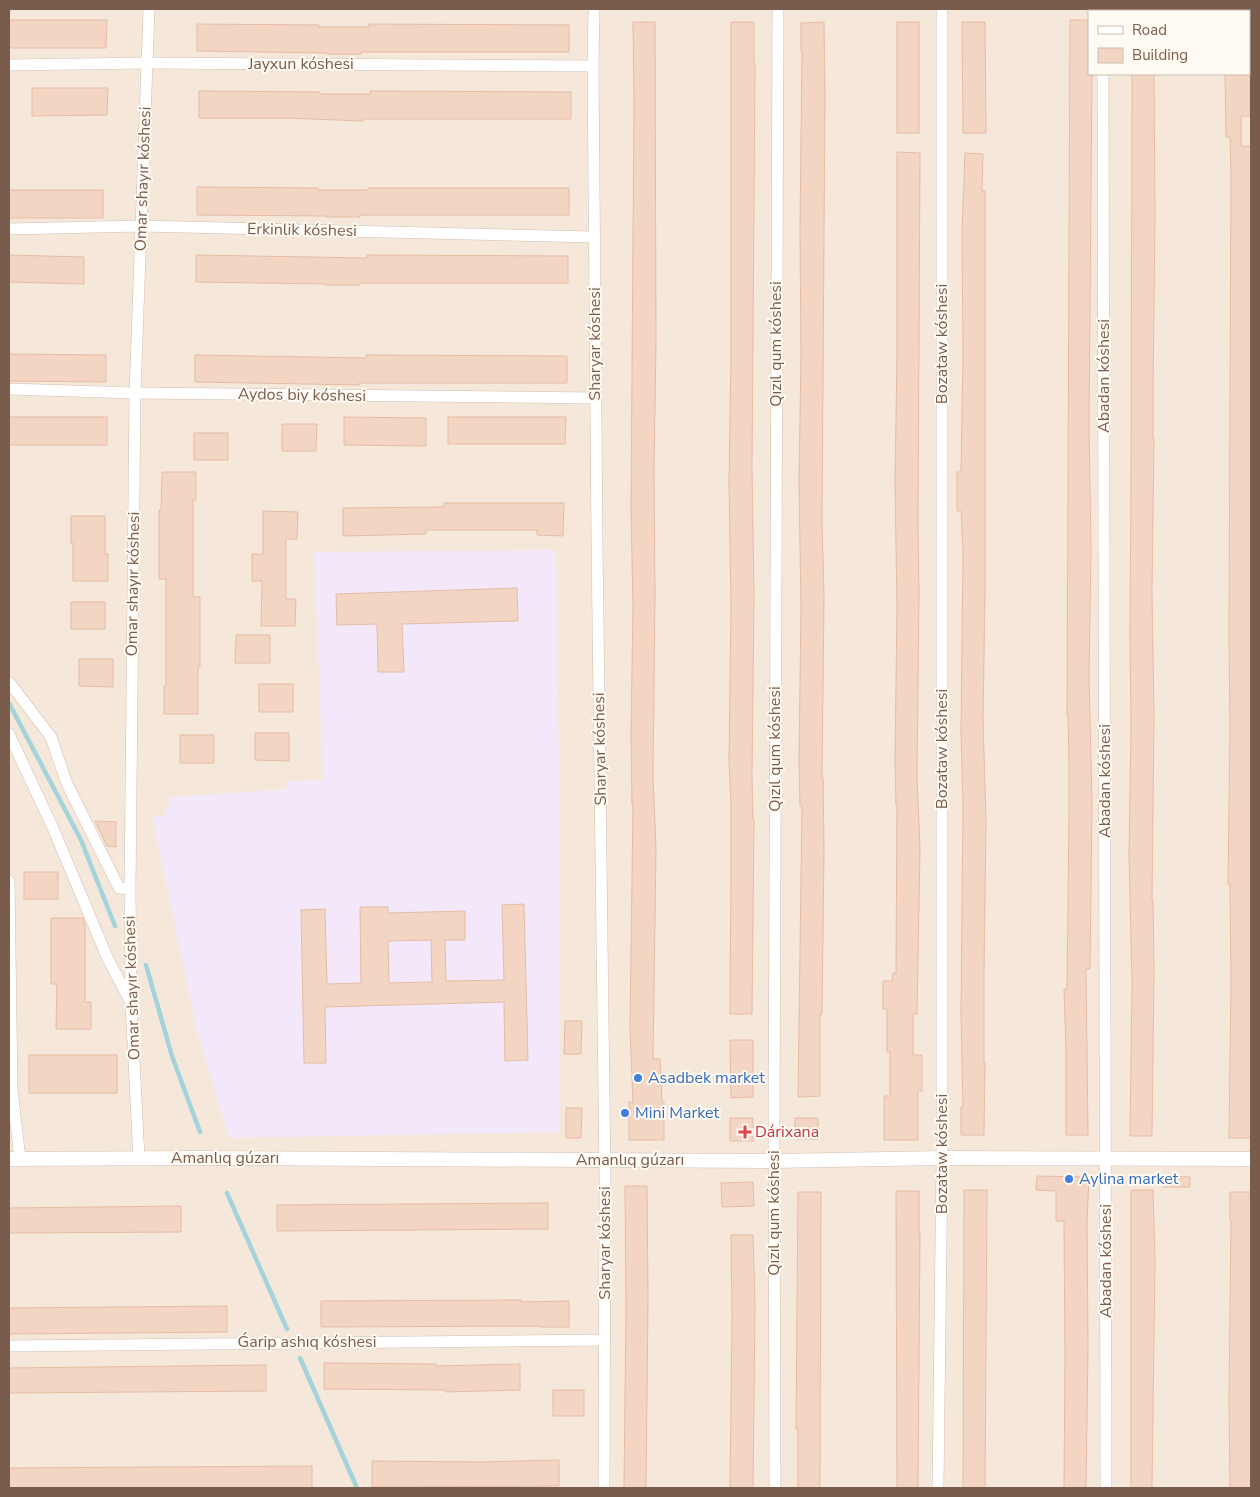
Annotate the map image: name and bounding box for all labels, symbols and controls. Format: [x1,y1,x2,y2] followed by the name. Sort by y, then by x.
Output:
[1088,10,1250,75] legend
[1132,20,1167,40] text: Road
[1132,45,1188,65] text: Building
[247,53,354,75] street label: Jayxun kóshesi
[129,106,157,252] street label: Omar shayır kóshesi
[247,218,357,242] street label: Erkinlik kóshesi
[765,281,787,407] street label: Qızıl qum kóshesi
[931,284,953,404] street label: Bozataw kóshesi
[584,287,606,401] street label: Sharyar kóshesi
[1093,319,1115,433] street label: Abadan kóshesi
[238,383,366,407] street label: Aydos biy kóshesi
[121,511,145,657] street label: Omar shayır kóshesi
[764,686,786,812] street label: Qızıl qum kóshesi
[931,689,953,809] street label: Bozataw kóshesi
[588,692,612,806] street label: Sharyar kóshesi
[1094,724,1116,838] street label: Abadan kóshesi
[118,915,146,1061] street label: Omar shayır kóshesi
[648,1067,765,1089] place label: Asadbek market
[632,1072,644,1084] marker: Asadbek market
[931,1094,953,1214] street label: Bozataw kóshesi
[635,1102,719,1124] place label: Mini Market
[619,1107,631,1119] marker: Mini Market
[755,1121,819,1143] place label: Dárixana
[739,1126,751,1138] marker: Dárixana
[171,1147,279,1169] street label: Amanlıq gúzarı
[576,1149,684,1171] street label: Amanlıq gúzarı
[763,1150,785,1276] street label: Qızıl qum kóshesi
[1079,1168,1179,1190] place label: Aylina market
[1063,1173,1075,1185] marker: Aylina market
[594,1186,616,1300] street label: Sharyar kóshesi
[1095,1204,1117,1318] street label: Abadan kóshesi
[238,1331,376,1353] street label: Ǵarip ashıq kóshesi

